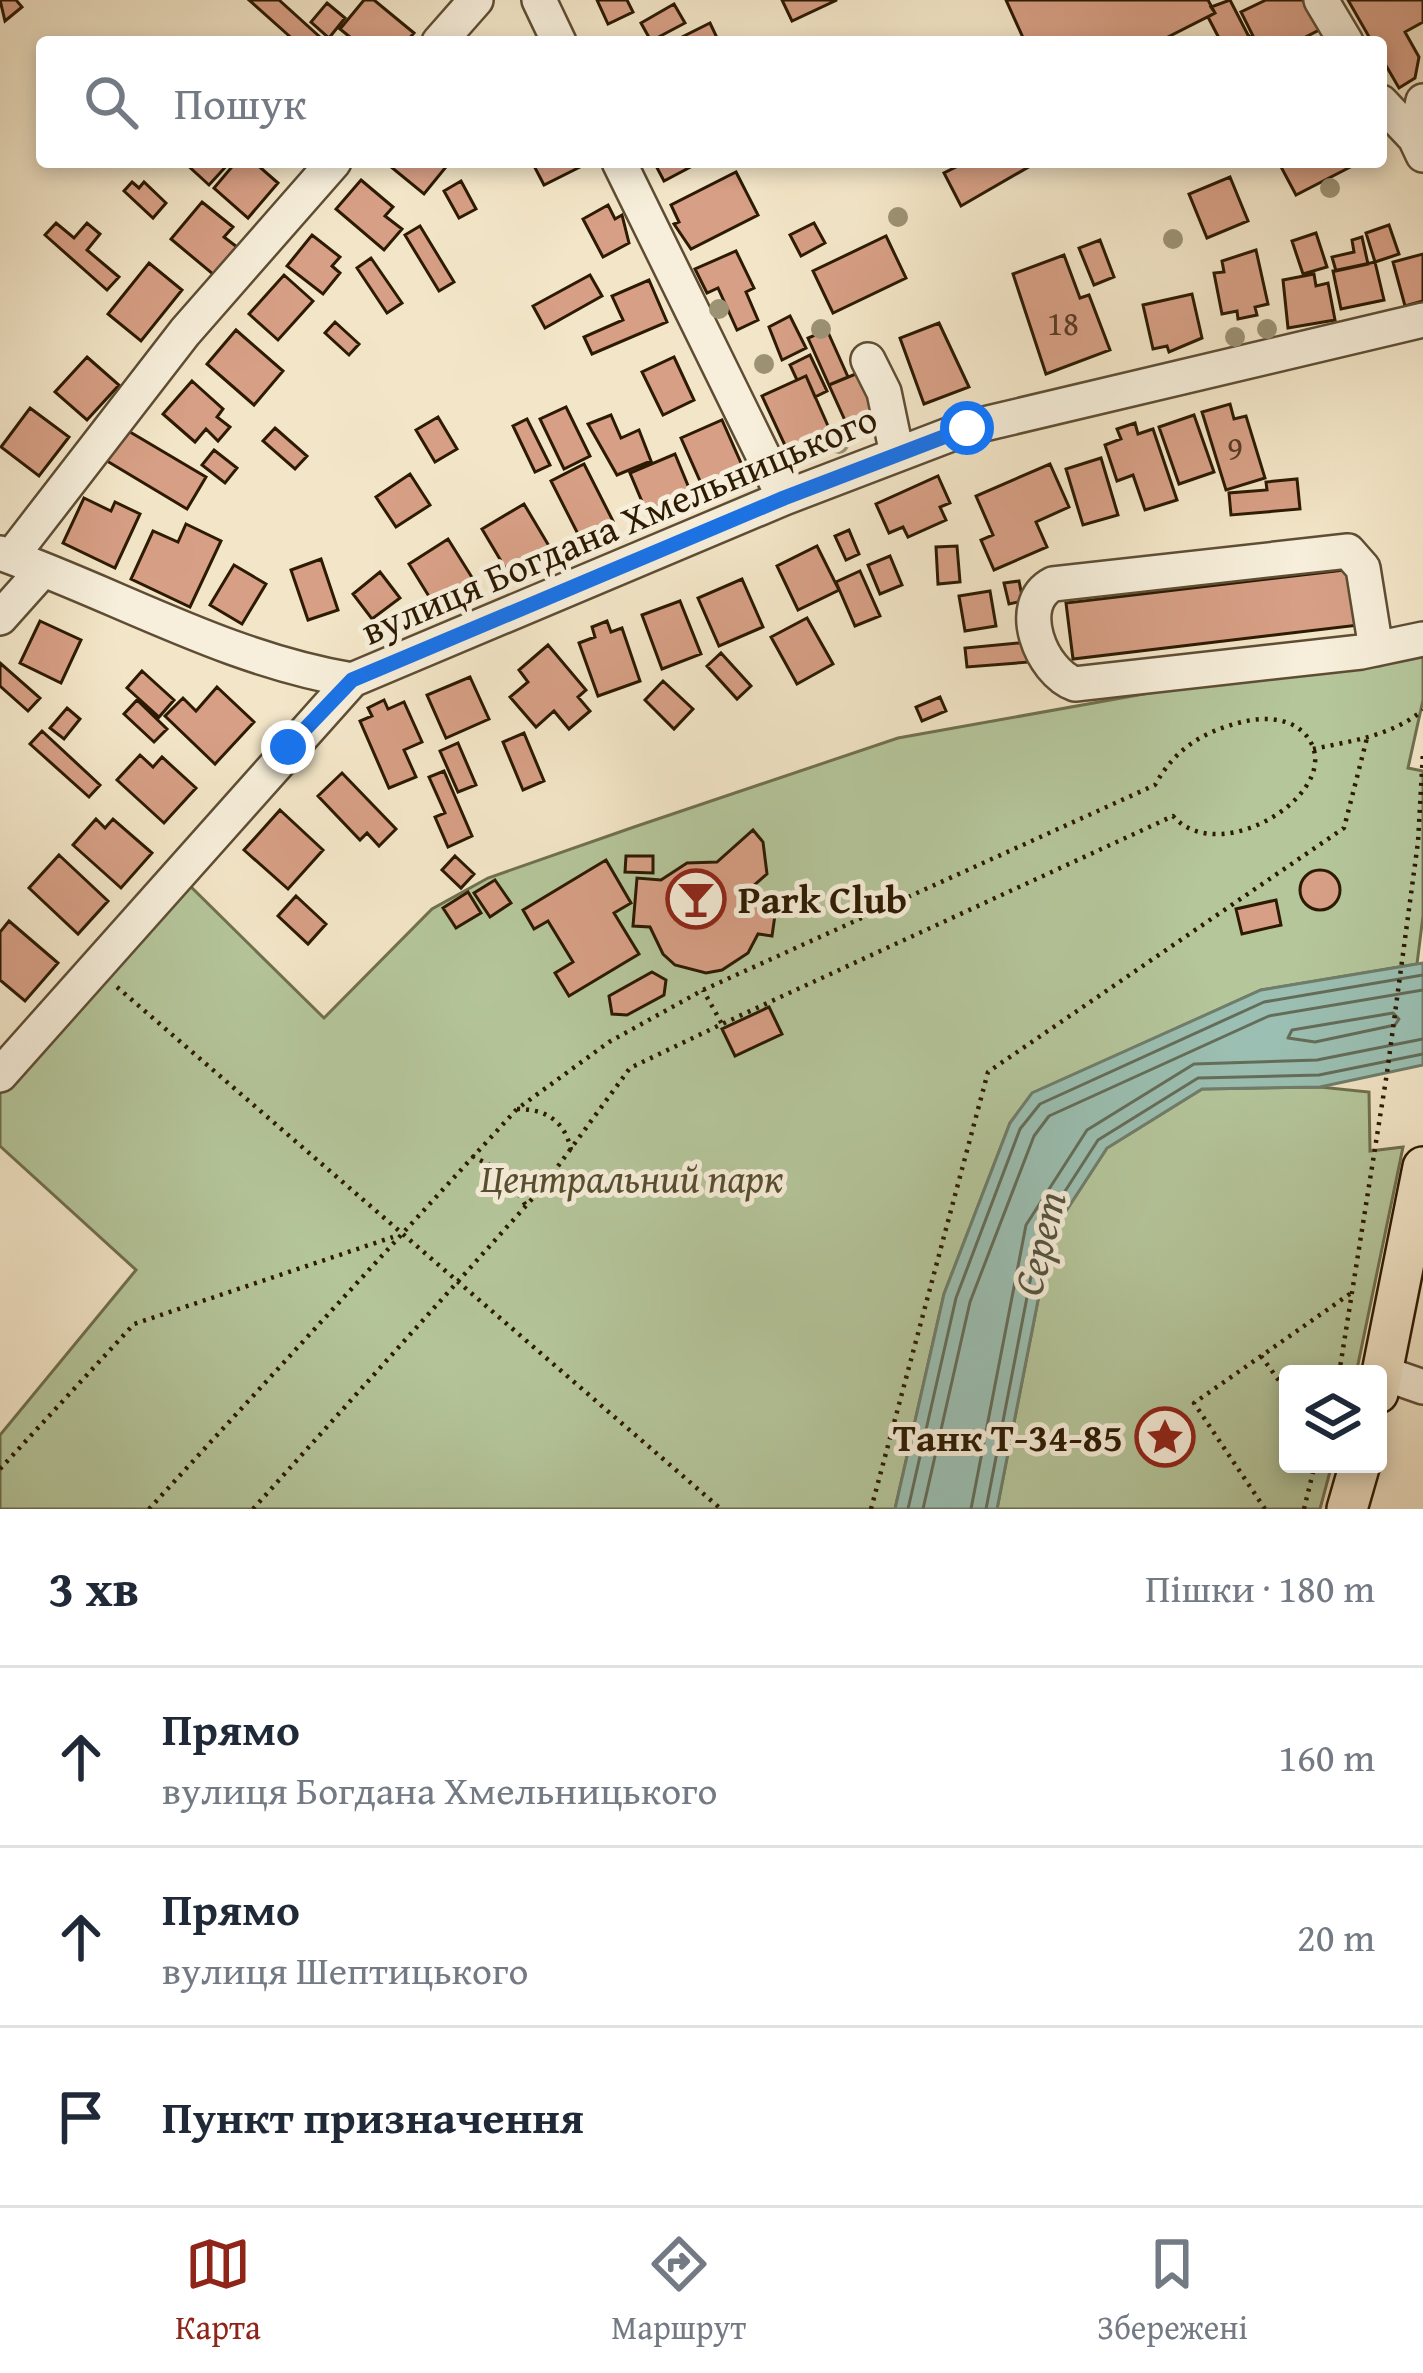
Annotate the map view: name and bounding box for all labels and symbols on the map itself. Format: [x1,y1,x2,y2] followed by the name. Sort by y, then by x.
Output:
[1047,299,1079,347] house number: 18
[352,389,886,658] street label: вулиця Богдана Хмельницького
[940,401,994,455] route start
[1227,424,1243,472] house number: 9
[261,720,315,774] route end
[665,868,727,930] bar icon: Park Club
[738,870,907,927] place label: Park Club
[481,1149,784,1206] park label: Центральний парк
[996,1184,1081,1302] water label: Серет
[1134,1406,1196,1468] place icon: Танк Т-34-85
[893,1408,1123,1465] place label: Танк Т-34-85

